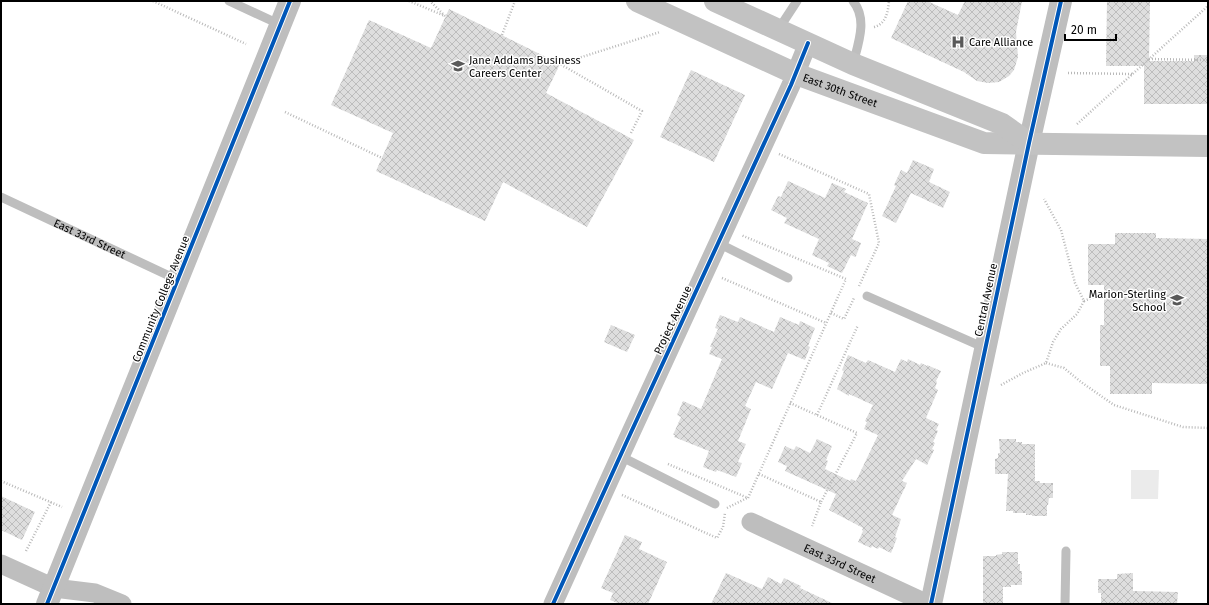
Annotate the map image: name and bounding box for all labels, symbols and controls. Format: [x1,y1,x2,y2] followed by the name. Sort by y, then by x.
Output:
[1065,16,1116,42] scale bar
[1071,23,1097,37] text: 20 m
[950,34,966,50] hospital icon: Care Alliance
[969,36,1033,49] place label: Care Alliance
[469,54,581,80] place label: Jane Addams Business Careers Center
[450,58,466,74] school or university icon: Jane Addams Business Careers Center
[801,71,879,110] street label: East 30th Street
[52,216,128,261] street label: East 33rd Street
[130,234,192,364] street label: Community College Avenue
[972,262,1000,338] street label: Central Avenue
[651,284,695,356] street label: Project Avenue
[1089,288,1166,314] place label: Marion-Sterling School
[1169,292,1185,308] school or university icon: Marion-Sterling School
[802,541,878,585] street label: East 33rd Street

